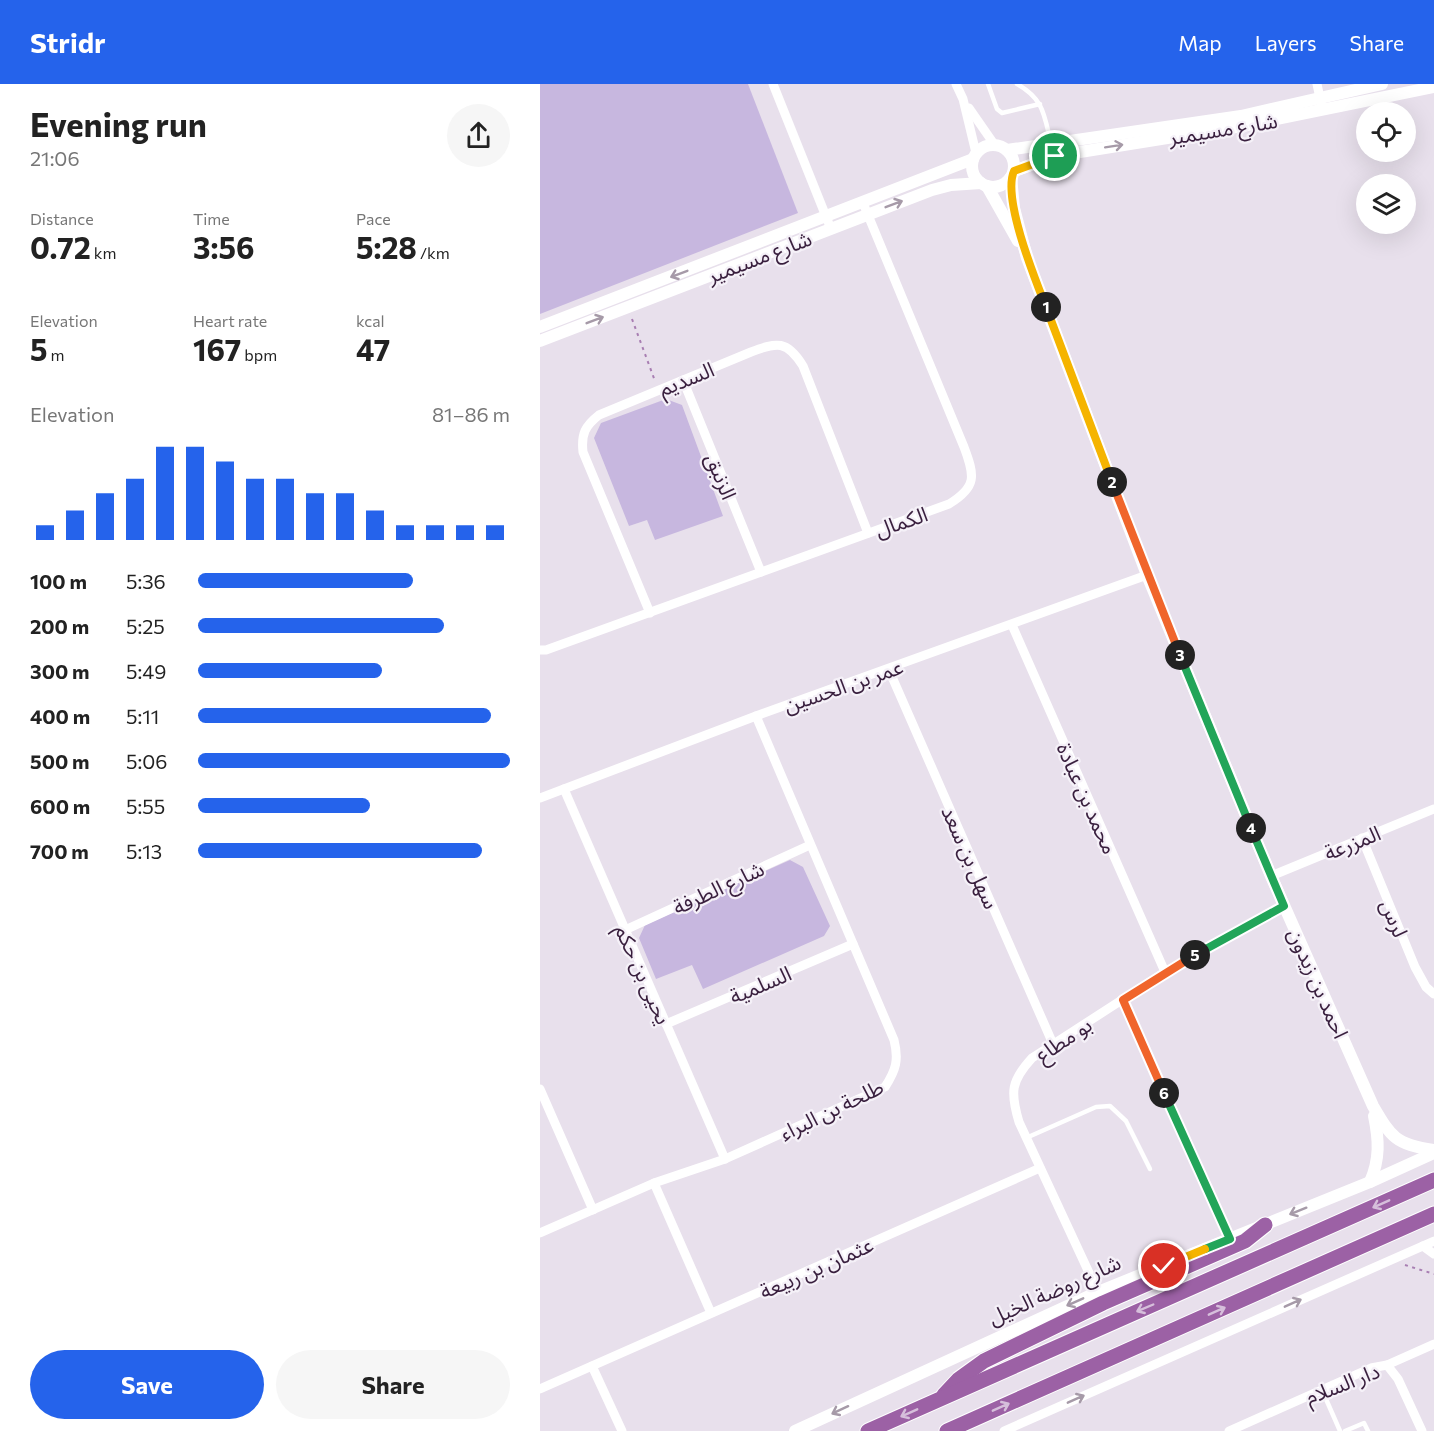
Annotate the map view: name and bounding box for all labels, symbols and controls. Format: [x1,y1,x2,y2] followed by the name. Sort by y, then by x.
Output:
[30,25,106,59] text: Stridr
[1178,30,1222,55] text: Map
[1255,30,1317,55] text: Layers
[1350,30,1404,55] text: Share
[1356,102,1416,234] map controls
[1356,102,1416,162] button: locate
[30,103,207,144] text: Evening run
[447,104,510,167] button: share
[1166,107,1280,153] street label: شارع مسيمير
[1029,130,1080,181] pin
[1038,139,1071,172] icon: arrive
[1104,141,1124,152] one-way arrow
[30,146,80,170] text: 21:06
[1356,174,1416,234] button: layers
[884,198,903,209] one-way arrow
[30,209,94,228] text: Distance
[193,209,230,228] text: Time
[356,209,391,228] text: Pace
[702,225,816,291] street label: شارع مسيمير
[30,228,91,265] text: 0.72
[193,228,254,265] text: 3:56
[356,228,417,265] text: 5:28
[91,243,116,262] text: km
[417,243,450,262] text: /km
[670,270,689,281] one-way arrow
[1031,292,1061,322] pin: 1
[1042,297,1050,316] text: 1
[30,311,98,330] text: Elevation
[193,311,267,330] text: Heart rate
[356,311,385,330] text: kcal
[585,313,603,324] one-way arrow
[30,330,48,367] text: 5
[193,330,241,367] text: 167
[356,330,390,367] text: 47
[48,345,65,364] text: m
[241,345,277,364] text: bpm
[655,356,719,404] street label: السديم
[30,402,115,426] text: Elevation
[432,402,510,426] text: 81–86 m
[700,449,743,504] street label: الزنبق
[1097,467,1127,497] pin: 2
[1107,472,1117,491] text: 2
[871,500,931,543] street label: الكمال
[30,569,87,593] text: 100 m
[126,569,166,593] text: 5:36
[30,614,89,638] text: 200 m
[126,614,165,638] text: 5:25
[1165,640,1195,670] pin: 3
[1175,645,1185,664] text: 3
[780,653,906,718] street label: عمر بن الحسين
[30,659,90,683] text: 300 m
[126,659,166,683] text: 5:49
[30,704,90,728] text: 400 m
[126,704,159,728] text: 5:11
[1051,738,1124,858] street label: محمد بن عبادة
[30,749,90,773] text: 500 m
[126,749,167,773] text: 5:06
[30,794,90,818] text: 600 m
[126,794,165,818] text: 5:55
[936,802,1005,913] street label: سهل بن سعد
[1236,813,1266,843] pin: 4
[1246,818,1256,837] text: 4
[1320,819,1384,866] street label: المزرعة
[30,839,89,863] text: 700 m
[126,839,162,863] text: 5:13
[668,855,769,923] street label: شارع الطرفة
[1375,895,1414,941] street label: لرس
[607,920,677,1030] street label: يحيى بن حكم
[1283,924,1354,1042] street label: احمد بن زيدون
[1180,940,1210,970] pin: 5
[1190,945,1200,964] text: 5
[725,960,795,1008] street label: السلمية
[1030,1011,1098,1070] street label: بو مطاع
[775,1073,887,1146] street label: طلحة بن البراء
[1149,1078,1179,1108] pin: 6
[1159,1083,1169,1102] text: 6
[1372,1199,1390,1210] one-way arrow
[1289,1206,1308,1217] one-way arrow
[755,1231,877,1304] street label: عثمان بن ربيعة
[1138,1240,1189,1291] pin
[984,1249,1126,1333] street label: شارع روضة الخيل
[1147,1249,1180,1282] icon: check
[1066,1297,1084,1308] one-way arrow
[1283,1297,1302,1308] one-way arrow
[1136,1303,1154,1314] one-way arrow
[1208,1304,1226,1316] one-way arrow
[30,1350,264,1419] button: Save
[276,1350,510,1419] button: Share
[1301,1357,1385,1413] street label: دار السلام
[1067,1393,1085,1404] one-way arrow
[991,1401,1009,1412] one-way arrow
[832,1404,850,1416] one-way arrow
[900,1408,918,1419] one-way arrow

